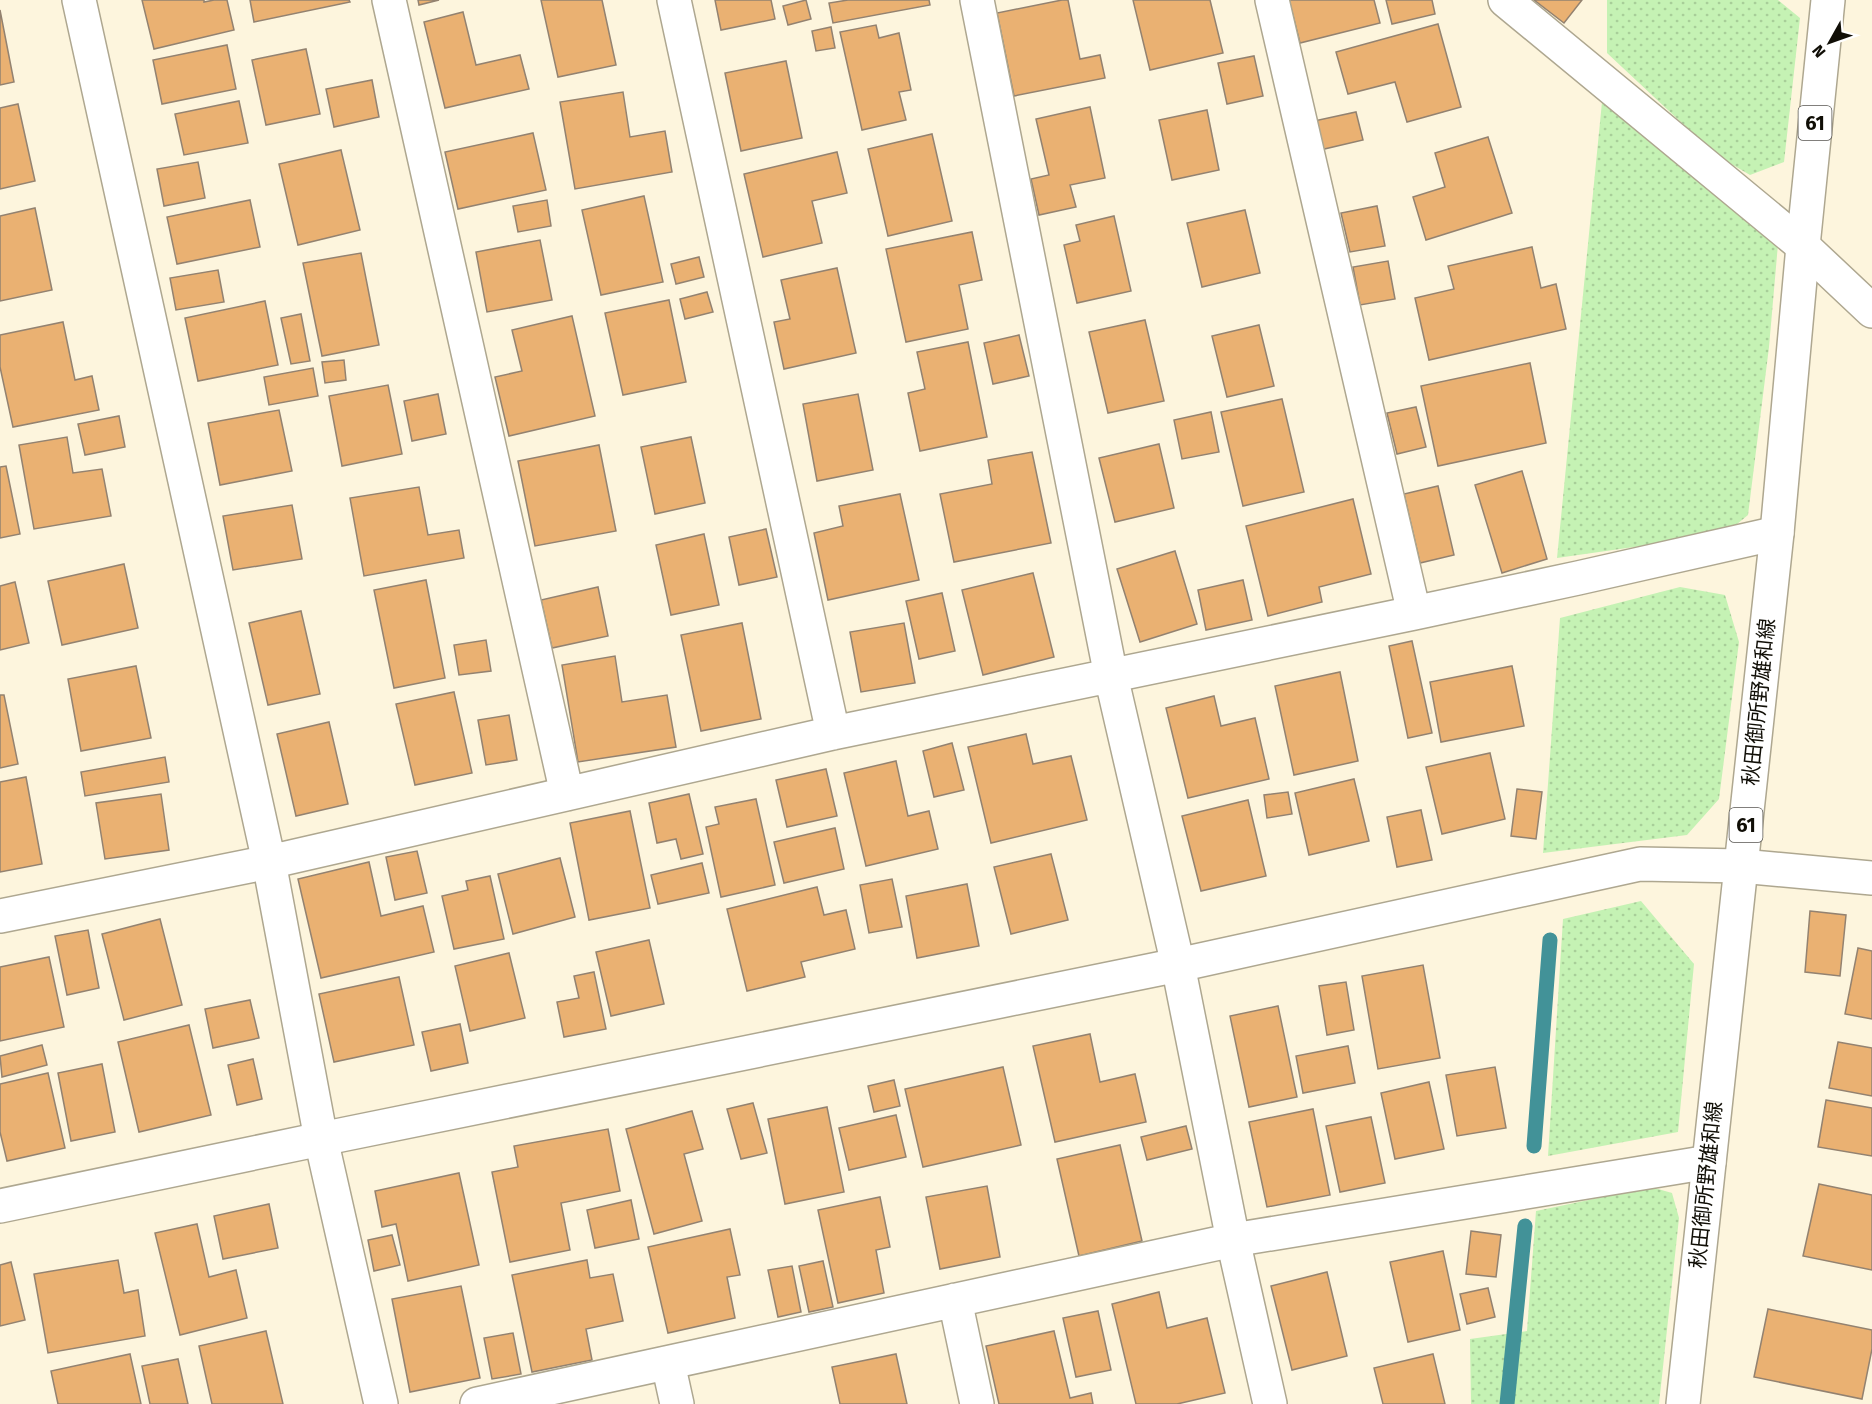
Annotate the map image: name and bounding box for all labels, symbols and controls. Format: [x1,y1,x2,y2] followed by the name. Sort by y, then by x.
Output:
[1800,12,1860,72] north arrow
[1808,41,1830,61] text: N
[1798,106,1832,140] road number: 61
[1737,617,1781,787] street label: 秋田御所野雄和線
[1730,808,1762,842] road number: 61
[1684,1100,1728,1270] street label: 秋田御所野雄和線

